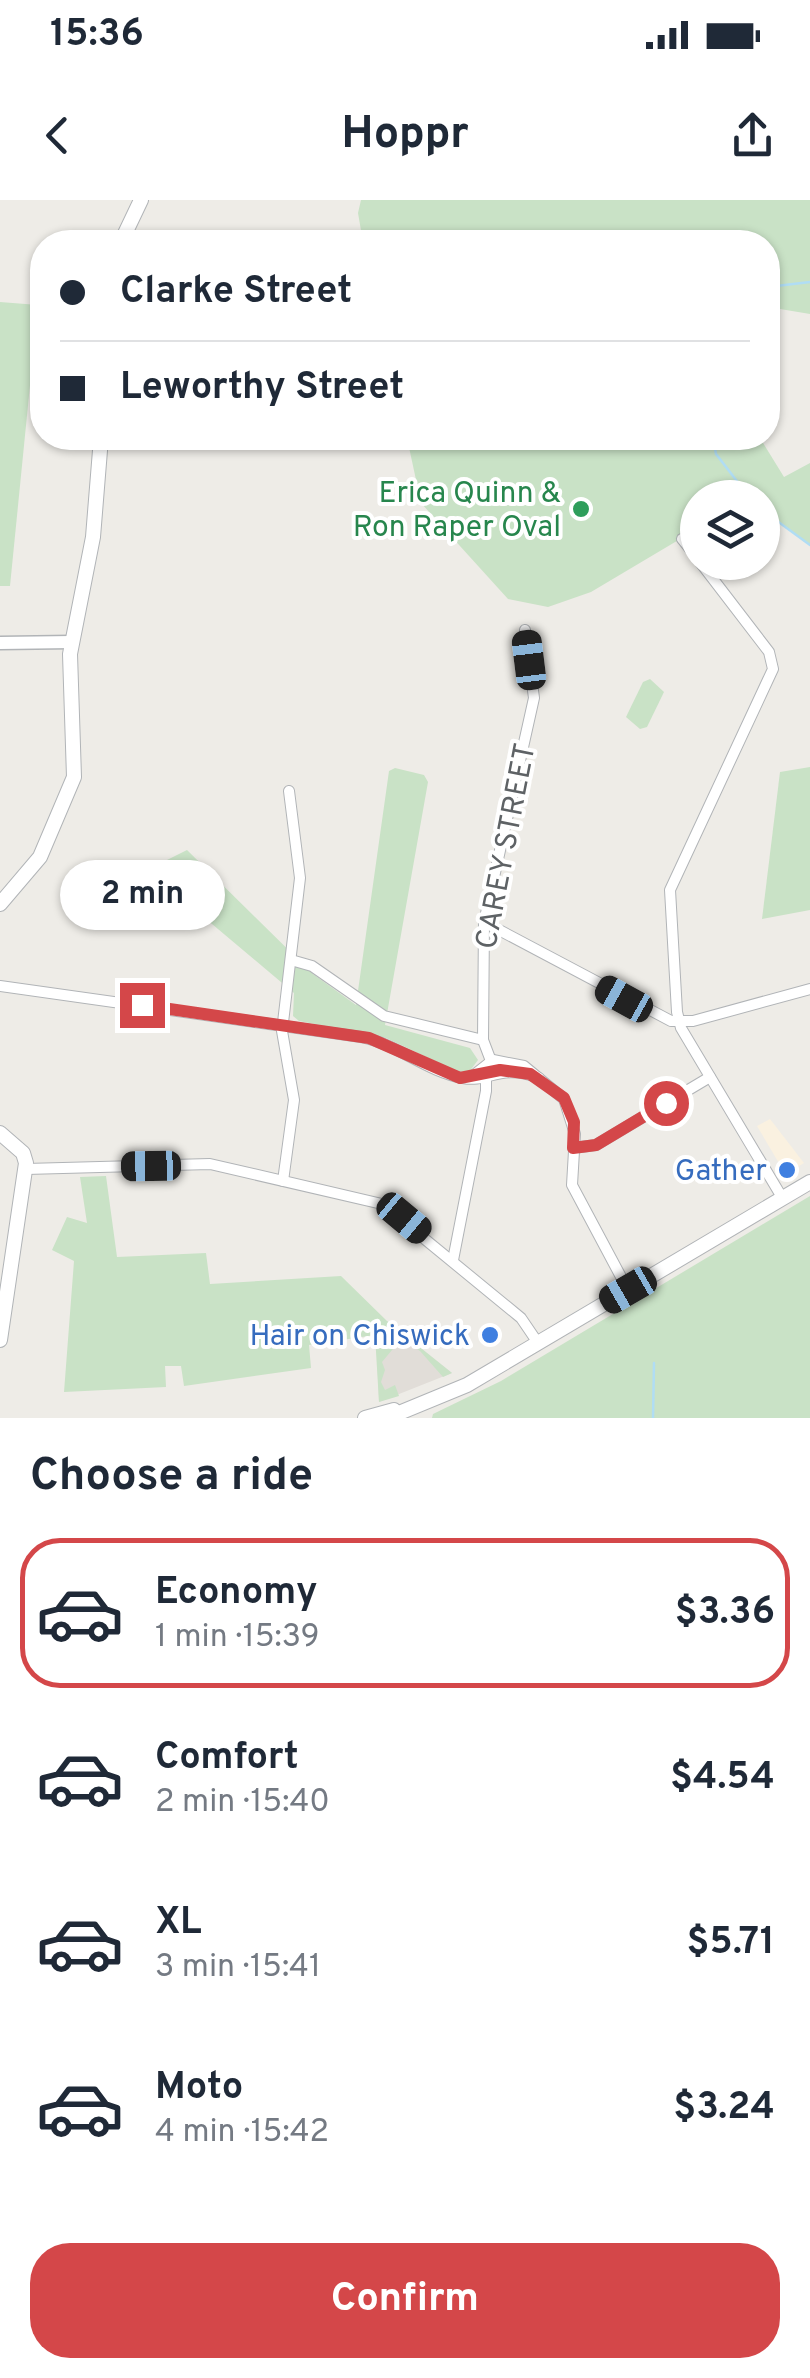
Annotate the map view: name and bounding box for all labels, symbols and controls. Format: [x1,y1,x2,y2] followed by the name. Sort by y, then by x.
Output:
[50,11,144,60] text: 15:36
[341,107,469,164] text: Hoppr
[30,108,85,163] icon: back
[725,108,780,163] icon: share
[120,268,352,317] text: Clarke Street
[120,364,404,413] text: Leworthy Street
[353,476,561,547] place label: Erica Quinn & Ron Raper Oval
[680,480,780,580] map controls
[680,480,780,580] button: layers
[570,498,592,520] marker: Erica Quinn & Ron Raper Oval
[510,628,548,692] car
[469,740,546,953] street label: CAREY STREET
[59,860,224,930] callout: 2 min
[101,875,184,915] text: 2 min
[590,971,658,1027] car
[120,983,165,1028] route end
[644,1081,689,1126] route start
[121,1150,181,1182] car
[675,1154,767,1191] place label: Gather
[776,1159,798,1181] marker: Gather
[371,1187,437,1249] car
[595,1262,661,1318] car
[250,1319,470,1356] place label: Hair on Chiswick
[479,1324,501,1346] marker: Hair on Chiswick
[30,1449,313,1506] text: Choose a ride
[35,1568,125,1658] icon: car
[155,1569,317,1618] text: Economy
[675,1589,775,1638] text: $3.36
[155,1618,319,1658] text: 1 min · 15:39
[35,1733,125,1823] icon: car
[155,1734,299,1783] text: Comfort
[670,1754,775,1803] text: $4.54
[155,1783,330,1823] text: 2 min · 15:40
[35,1898,125,1988] icon: car
[155,1899,202,1948] text: XL
[687,1919,775,1968] text: $5.71
[155,1948,321,1988] text: 3 min · 15:41
[35,2063,125,2153] icon: car
[155,2064,243,2113] text: Moto
[673,2084,775,2133] text: $3.24
[155,2113,329,2153] text: 4 min · 15:42
[30,2243,780,2358] button: Confirm

